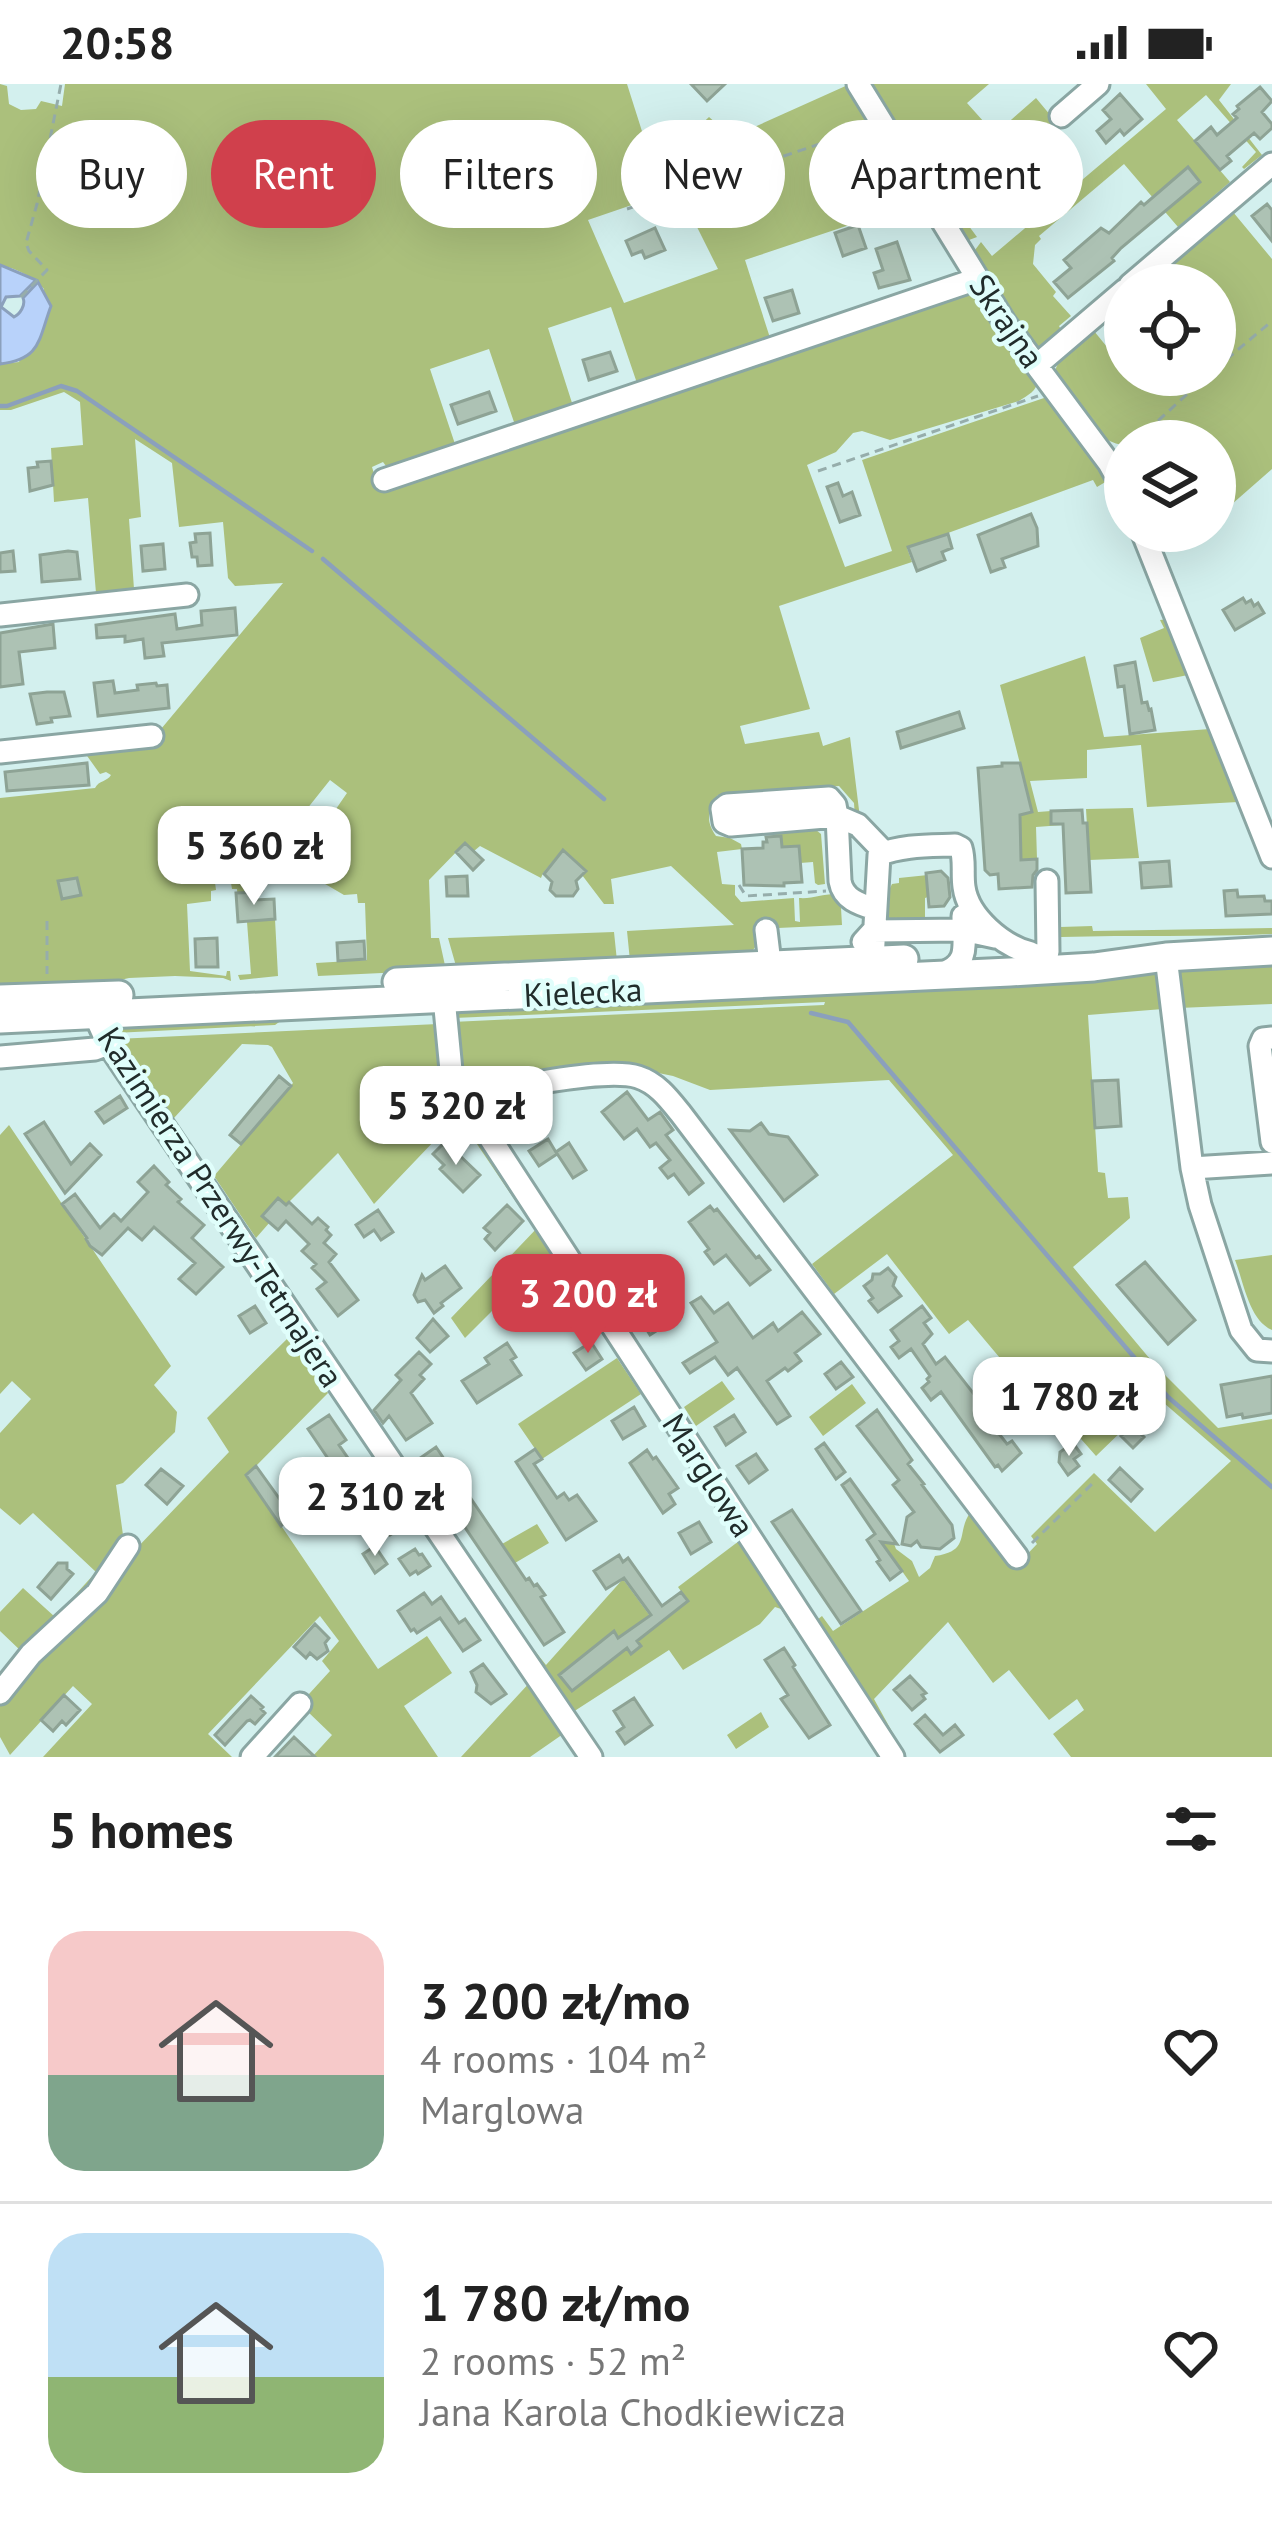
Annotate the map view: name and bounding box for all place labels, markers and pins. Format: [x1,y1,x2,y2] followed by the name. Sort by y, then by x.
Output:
[130,806,378,908] pin: 5 360 zł
[332,1066,580,1168] pin: 5 320 zł
[464,1254,712,1356] pin: 3 200 zł
[945,1357,1193,1459] pin: 1 780 zł
[251,1457,499,1559] pin: 2 310 zł

